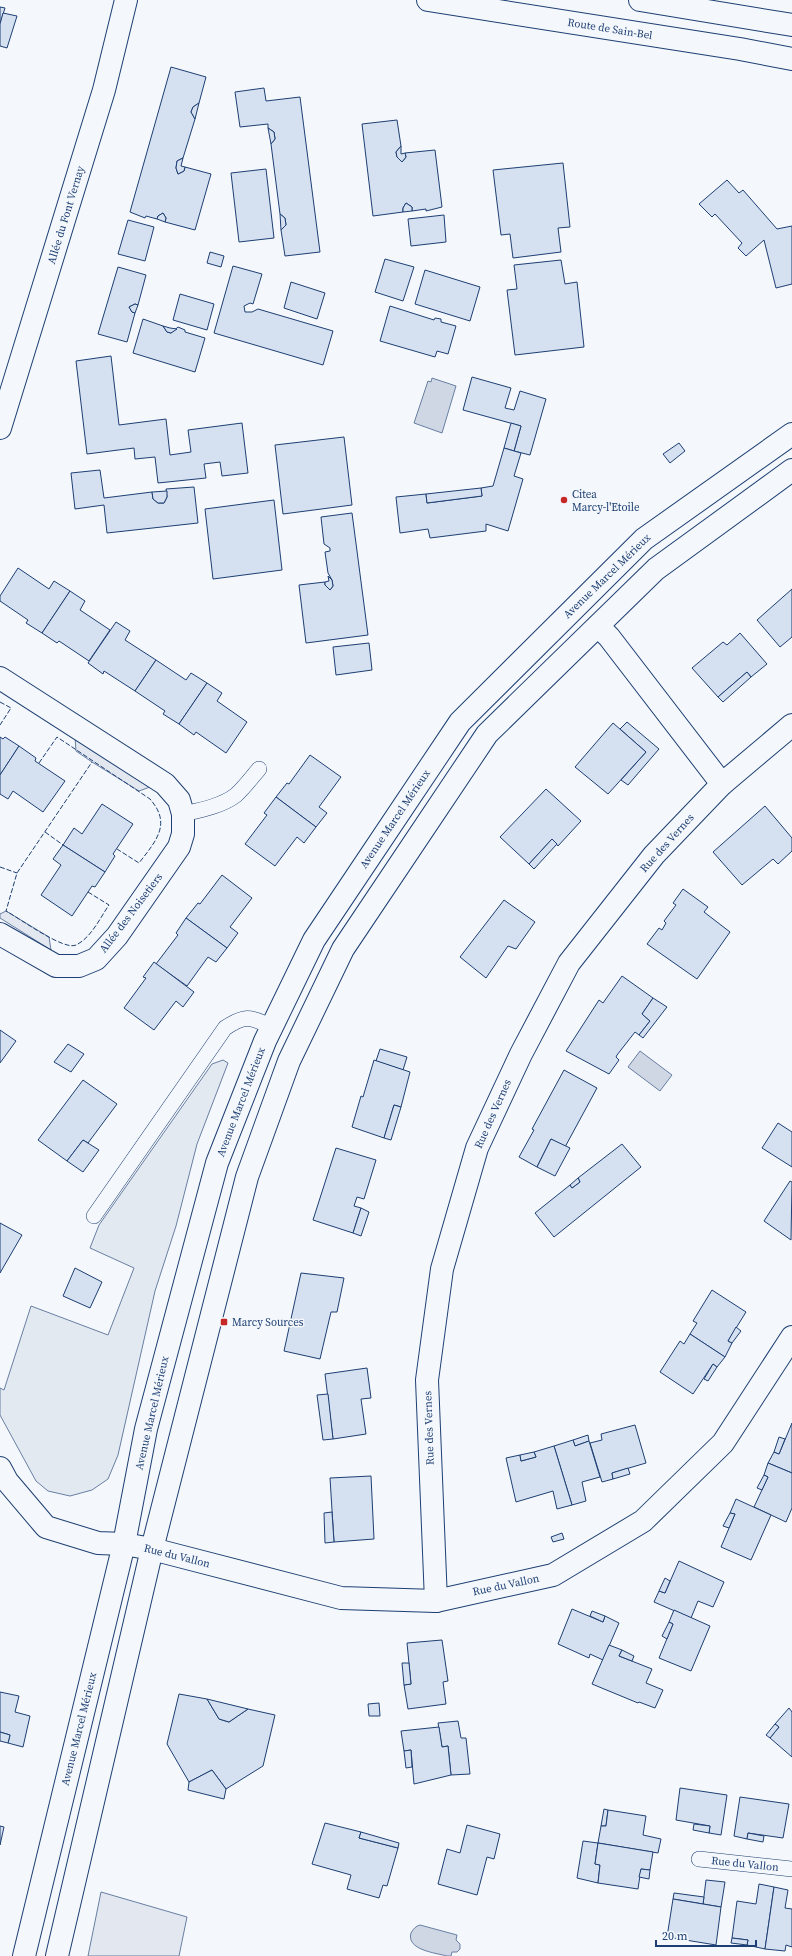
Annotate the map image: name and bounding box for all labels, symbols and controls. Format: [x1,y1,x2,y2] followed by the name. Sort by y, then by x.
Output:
[566,15,654,43] street label: Route de Sain-Bel
[44,164,88,266] street label: Allée du Font Vernay
[572,487,640,515] place label: Citea Marcy-l'Etoile
[559,495,569,505] marker: Citea Marcy-l'Etoile
[560,530,654,622] street label: Avenue Marcel Mérieux
[356,766,434,871] street label: Avenue Marcel Mérieux
[637,810,698,876] street label: Rue des Vernes
[96,870,166,956] street label: Allée des Noisetiers
[213,1045,269,1159] street label: Avenue Marcel Mérieux
[471,1077,515,1151] street label: Rue des Vernes
[232,1315,304,1330] place label: Marcy Sources
[219,1317,229,1327] marker: Marcy Sources
[132,1354,172,1471] street label: Avenue Marcel Mérieux
[420,1390,438,1465] street label: Rue des Vernes
[142,1541,212,1572] street label: Rue du Vallon
[471,1571,541,1599] street label: Rue du Vallon
[58,1671,100,1787] street label: Avenue Marcel Mérieux
[711,1853,780,1875] street label: Rue du Vallon
[656,1922,756,1948] scale bar
[662,1928,688,1944] text: 20 m

